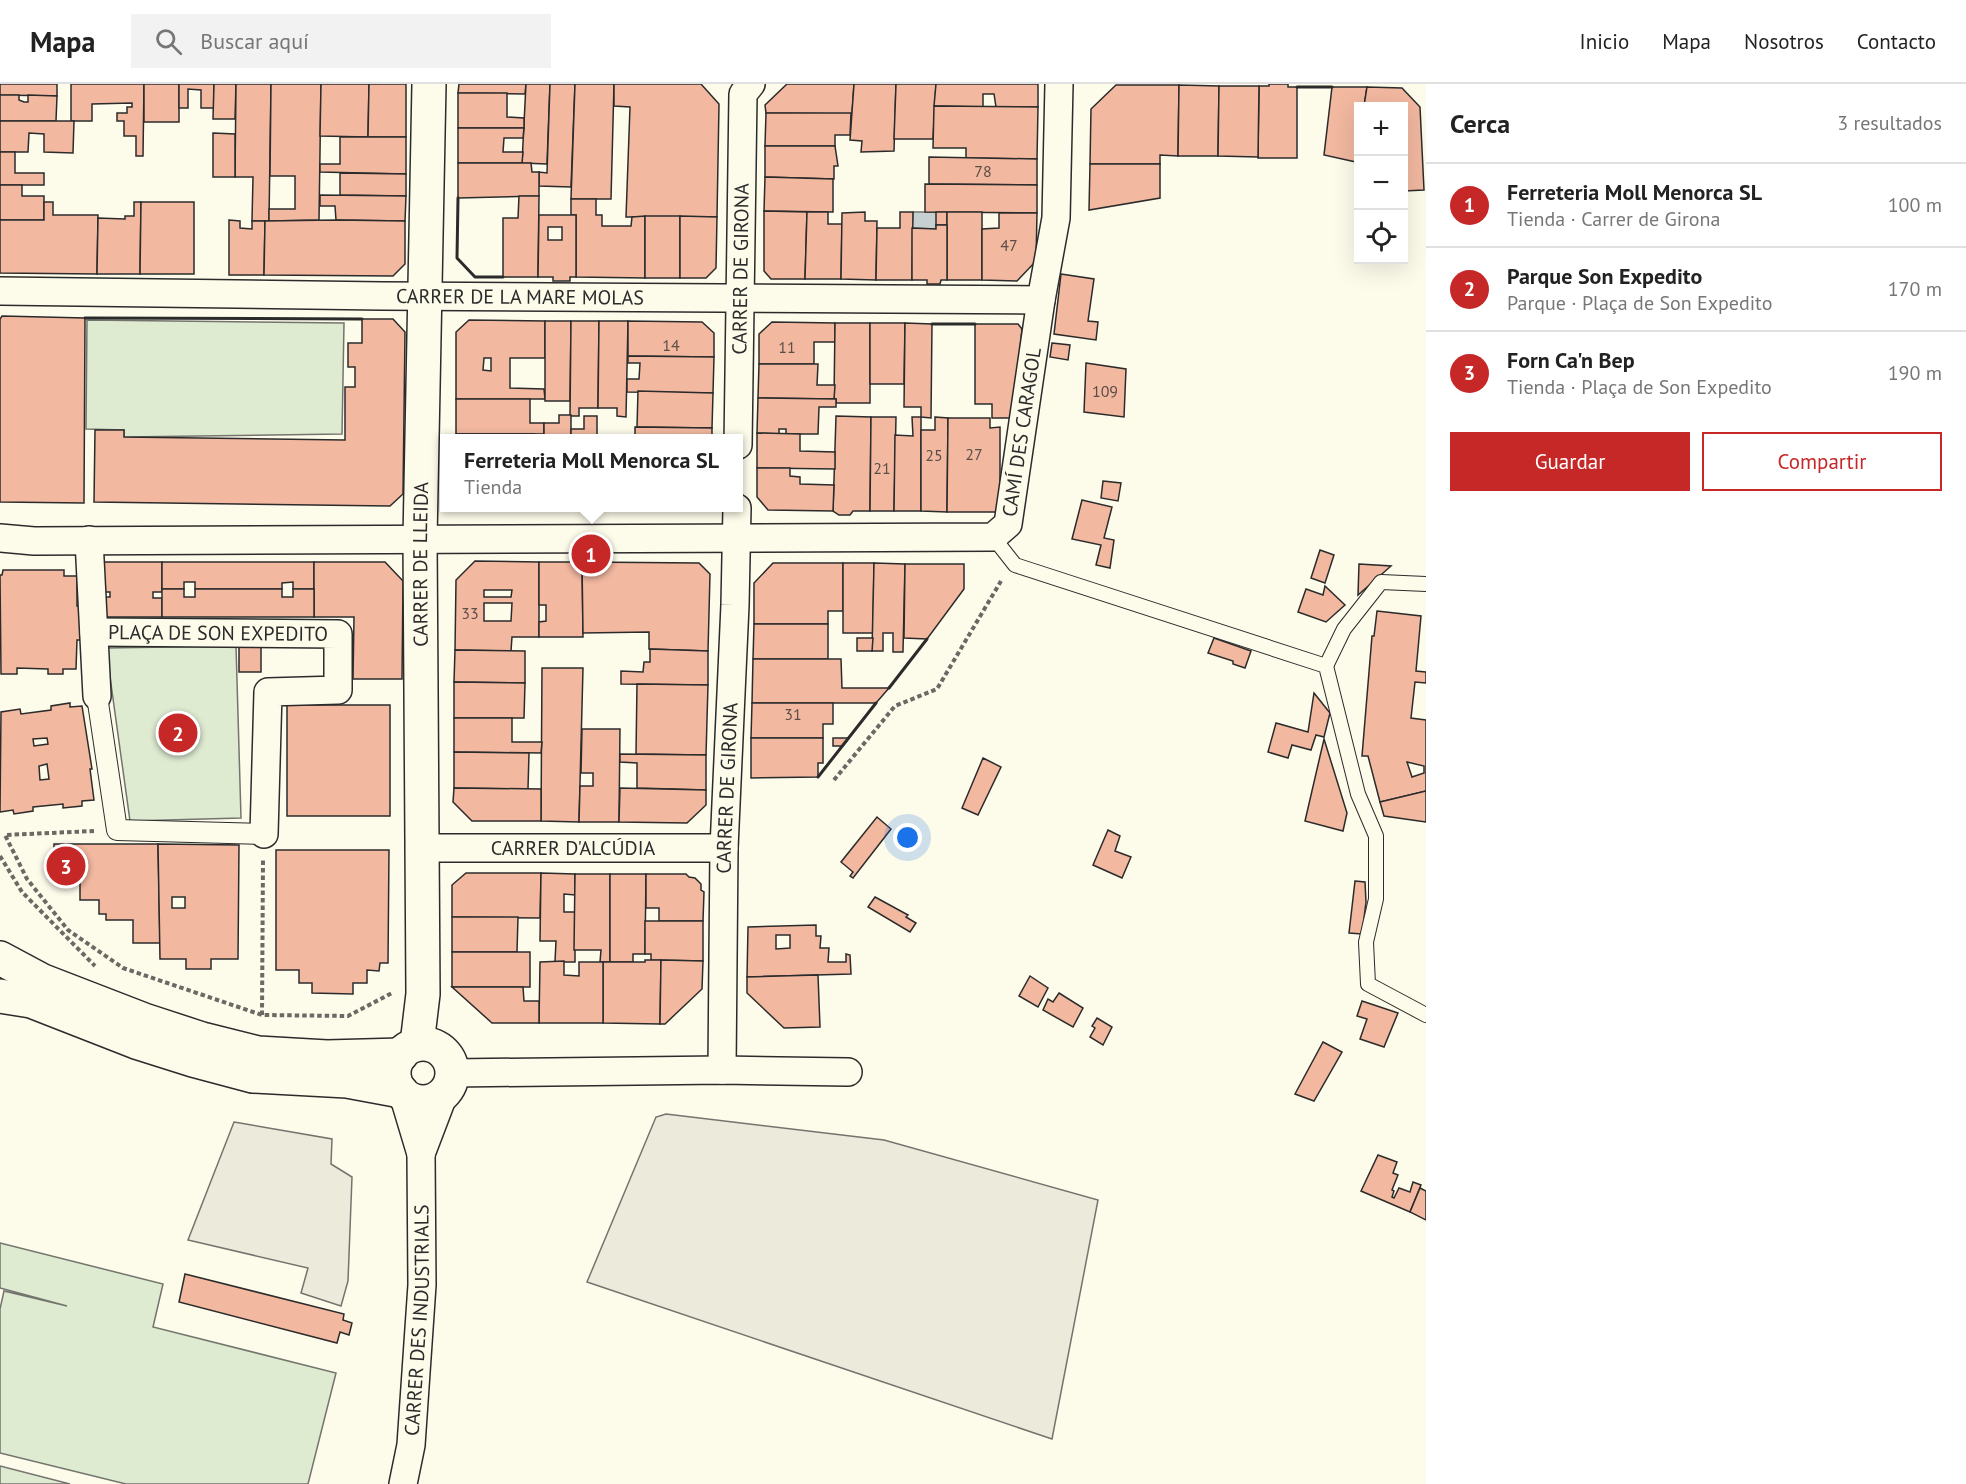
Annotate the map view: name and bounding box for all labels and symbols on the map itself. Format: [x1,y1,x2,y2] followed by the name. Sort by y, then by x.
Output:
[974,161,992,181] house number: 78
[726,183,755,355] street label: CARRER DE GIRONA
[1000,235,1018,255] house number: 47
[396,283,644,311] street label: CARRER DE LA MARE MOLAS
[662,335,680,355] house number: 14
[778,337,796,357] house number: 11
[996,346,1047,518] street label: CAMÍ DES CARAGOL
[1092,381,1118,401] house number: 109
[965,444,983,464] house number: 27
[925,445,943,465] house number: 25
[873,458,891,478] house number: 21
[407,481,434,647] street label: CARRER DE LLEIDA
[572,532,610,576] pin: 1
[461,603,479,623] house number: 33
[108,619,328,647] street label: PLAÇA DE SON EXPEDITO
[711,702,744,874] street label: CARRER DE GIRONA
[784,704,802,724] house number: 31
[158,710,198,756] pin: 2
[893,823,922,852] your location
[491,835,656,861] street label: CARRER D'ALCÚDIA
[46,844,86,888] pin: 3
[399,1204,435,1437] street label: CARRER DES INDUSTRIALS

